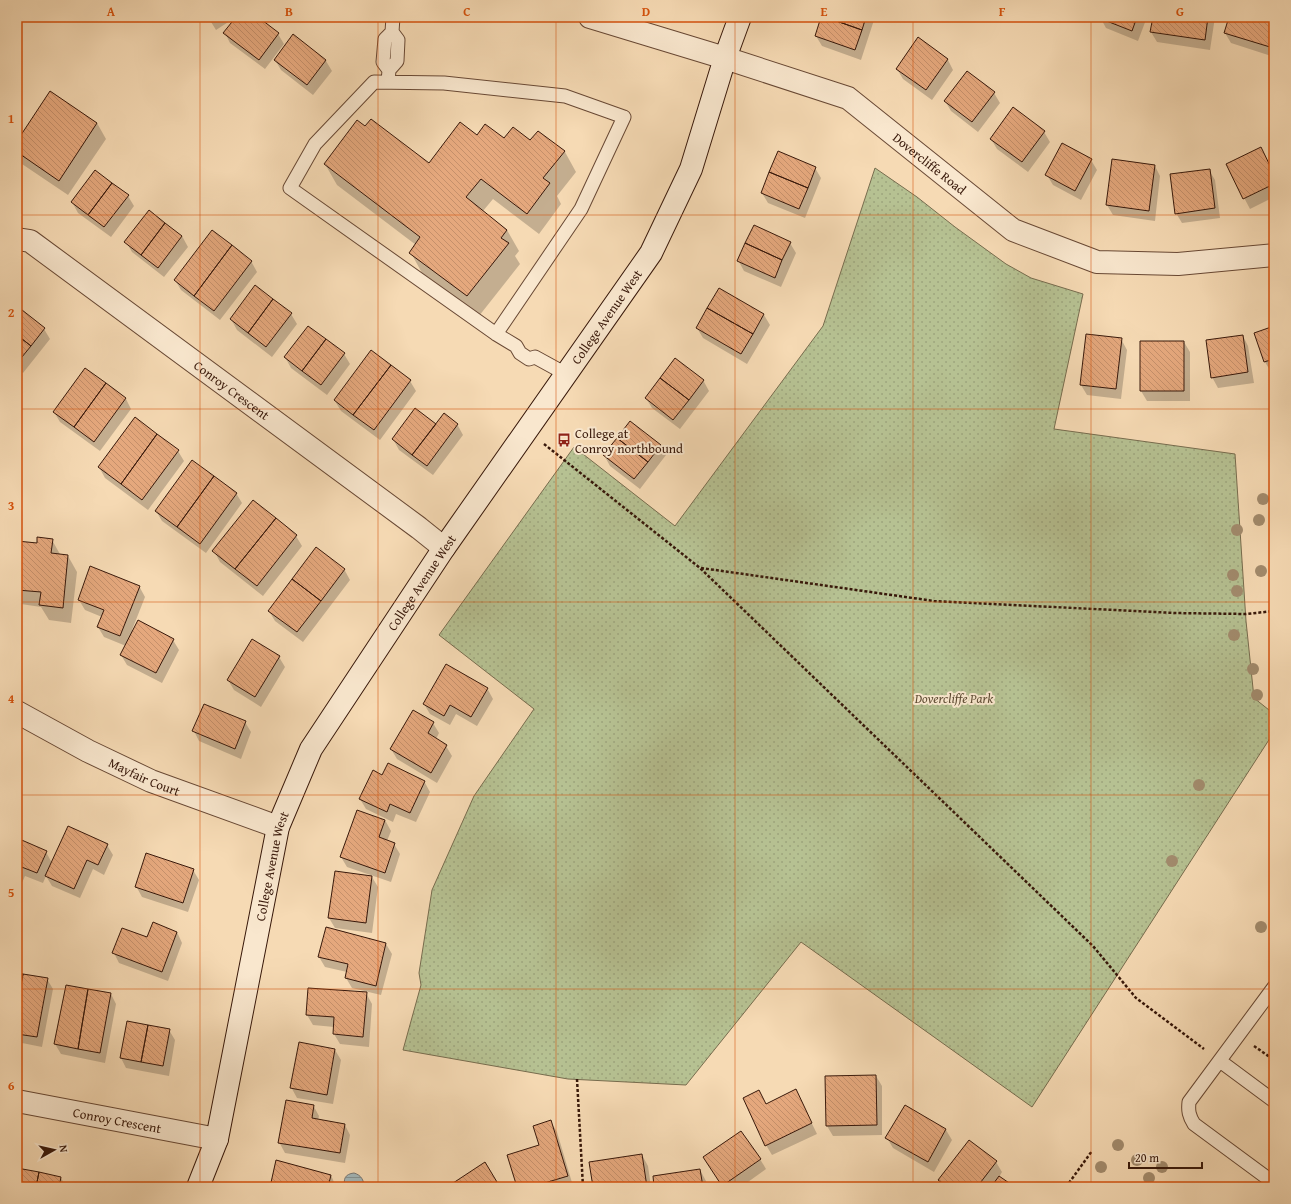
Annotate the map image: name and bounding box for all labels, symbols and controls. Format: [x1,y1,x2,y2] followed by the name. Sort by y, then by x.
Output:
[107,2,116,21] text: A
[285,2,293,21] text: B
[463,2,471,21] text: C
[642,2,650,21] text: D
[821,2,828,21] text: E
[999,2,1006,21] text: F
[1176,2,1184,21] text: G
[8,109,14,128] text: 1
[889,128,970,199] street label: Dovercliffe Road
[567,265,647,368] street label: College Avenue West
[8,303,15,322] text: 2
[190,356,274,424] street label: Conroy Crescent
[575,424,683,458] place label: College at Conroy northbound
[556,432,572,448] bus stop icon: College at Conroy northbound
[8,496,14,515] text: 3
[382,530,460,634] street label: College Avenue West
[8,689,15,708] text: 4
[914,689,993,708] park label: Dovercliffe Park
[105,753,183,800] street label: Mayfair Court
[250,808,293,923] street label: College Avenue West
[8,883,15,902] text: 5
[8,1076,15,1095] text: 6
[71,1102,163,1138] street label: Conroy Crescent
[34,1130,74,1170] north arrow
[55,1144,72,1154] text: N
[1129,1144,1202,1170] scale bar
[1135,1149,1159,1166] text: 20 m

